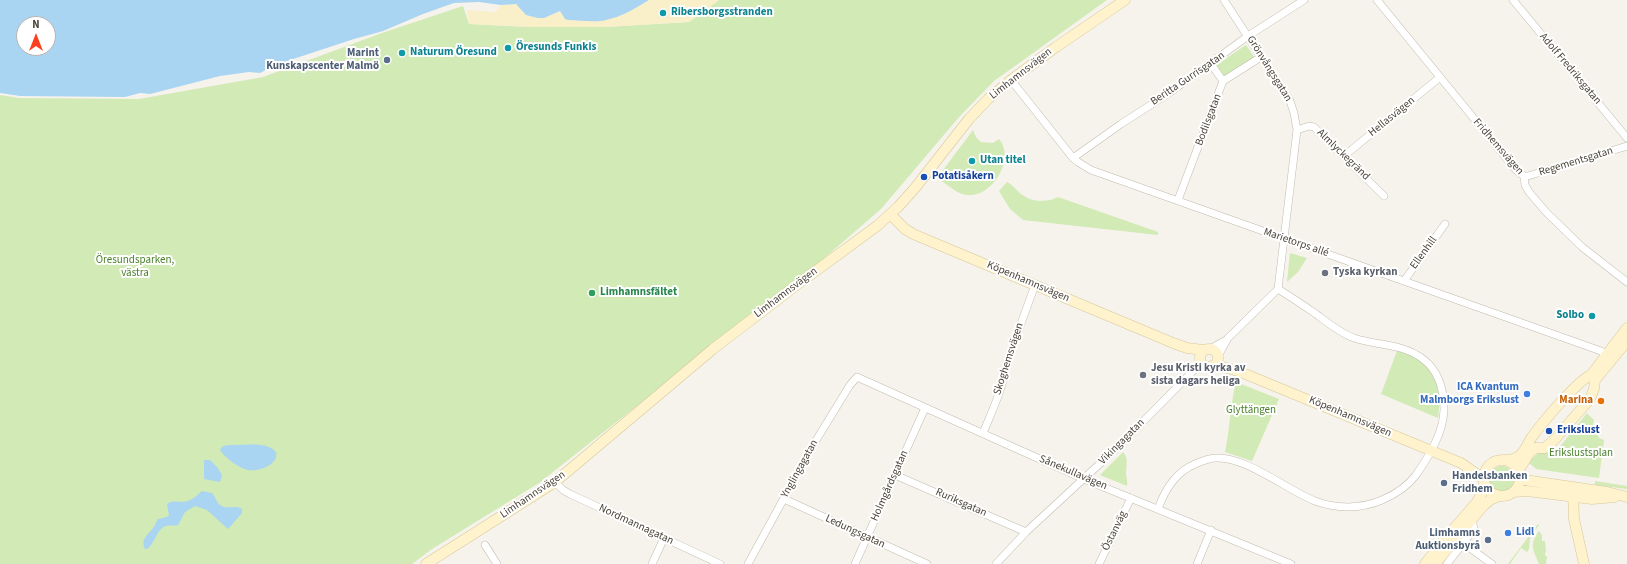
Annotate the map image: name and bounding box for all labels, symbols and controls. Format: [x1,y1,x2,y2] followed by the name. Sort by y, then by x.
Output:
[671,6,773,20] place label: Ribersborgsstranden
[658,8,668,18] marker: Ribersborgsstranden
[16,16,56,56] north arrow
[32,17,40,32] text: N
[1536,31,1604,107] street label: Adolf Fredriksgatan
[1244,34,1294,104] street label: Grönvångsgatan
[516,41,596,55] place label: Öresunds Funkis
[503,43,513,53] marker: Öresunds Funkis
[987,45,1055,103] street label: Limhamnsvägen
[410,46,497,60] place label: Naturum Öresund
[266,47,379,73] place label: Marint Kunskapscenter Malmö
[397,48,407,58] marker: Naturum Öresund
[1148,49,1228,109] street label: Beritta Gurrisgatan
[382,55,392,65] marker: Marint Kunskapscenter Malmö
[1193,92,1225,148] street label: Bodilsgatan
[1366,94,1418,140] street label: Hellasvägen
[1470,116,1526,178] street label: Fridhemsvägen
[1314,127,1372,183] street label: Almlyckegränd
[1537,144,1615,180] street label: Regementsgatan
[980,154,1026,168] place label: Utan titel
[967,156,977,166] marker: Utan titel
[932,170,994,184] place label: Potatisåkern
[919,172,929,182] marker: Potatisåkern
[1262,226,1330,260] street label: Marietorps allé
[1408,234,1440,272] street label: Ellenhill
[96,254,174,280] park label: Öresundsparken, västra
[985,259,1071,305] street label: Köpenhamnsvägen
[752,265,820,321] street label: Limhamnsvägen
[1333,266,1398,280] place label: Tyska kyrkan
[1320,268,1330,278] marker: Tyska kyrkan
[600,286,677,300] place label: Limhamnsfältet
[587,288,597,298] marker: Limhamnsfältet
[1556,309,1584,323] place label: Solbo
[1587,311,1597,321] marker: Solbo
[991,321,1027,397] street label: Skoghemsvägen
[1151,362,1245,388] place label: Jesu Kristi kyrka av sista dagars heliga
[1138,370,1148,380] marker: Jesu Kristi kyrka av sista dagars heliga
[1420,381,1519,407] place label: ICA Kvantum Malmborgs Erikslust
[1522,389,1532,399] marker: ICA Kvantum Malmborgs Erikslust
[1307,394,1393,440] street label: Köpenhamnsvägen
[1559,394,1593,408] place label: Marina
[1596,396,1606,406] marker: Marina
[1226,404,1276,418] park label: Glyttängen
[1096,416,1148,468] street label: Vikingagatan
[1557,424,1600,438] place label: Erikslust
[1544,426,1554,436] marker: Erikslust
[779,438,821,500] street label: Ynglingagatan
[1549,447,1613,461] park label: Erikslustsplan
[868,449,912,523] street label: Holmgårdsgatan
[1037,453,1109,493] street label: Sånekullavägen
[498,468,568,522] street label: Limhamnsvägen
[1452,470,1528,496] place label: Handelsbanken Fridhem
[1439,478,1449,488] marker: Handelsbanken Fridhem
[933,486,989,520] street label: Ruriksgatan
[597,502,675,548] street label: Nordmannagatan
[1100,509,1130,553] street label: Östanväg
[823,512,887,552] street label: Ledungsgatan
[1516,526,1534,540] place label: Lidl
[1415,527,1480,553] place label: Limhamns Auktionsbyrå
[1503,528,1513,538] marker: Lidl
[1483,535,1493,545] marker: Limhamns Auktionsbyrå

